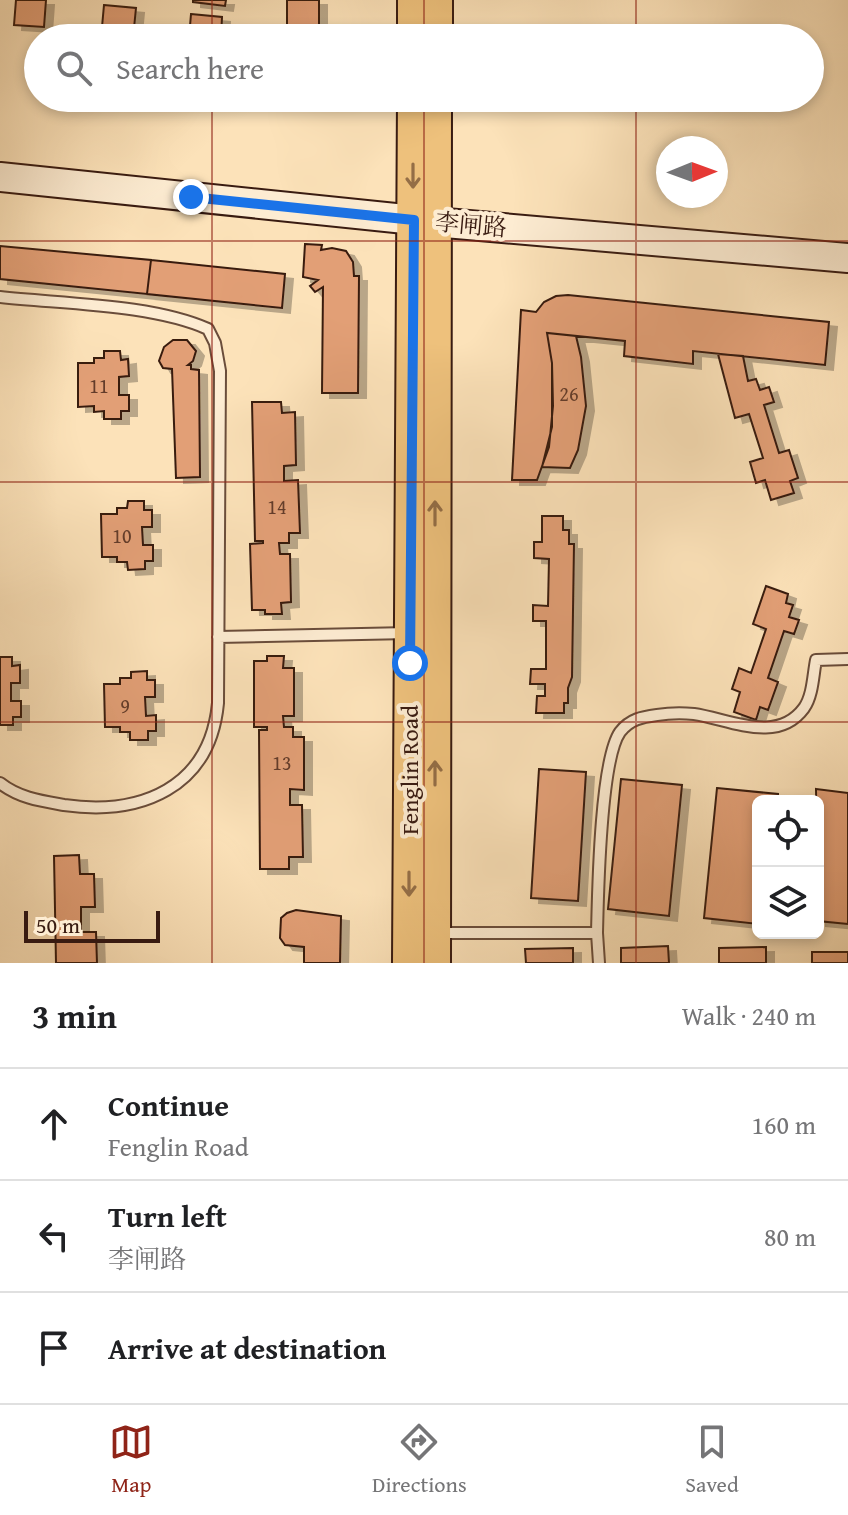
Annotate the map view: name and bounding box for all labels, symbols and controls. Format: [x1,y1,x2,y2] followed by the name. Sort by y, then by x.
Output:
[24,24,824,112] search box
[52,46,96,90] icon: search
[116,46,264,90] text: Search here
[656,136,728,208] north arrow
[405,162,421,189] one-way arrow
[173,179,209,215] route end
[434,204,508,245] street label: 李闸路
[89,371,109,400] house number: 11
[559,379,579,408] house number: 26
[267,492,287,521] house number: 14
[427,500,443,527] one-way arrow
[112,521,132,550] house number: 10
[392,645,428,681] route start
[120,691,130,720] house number: 9
[392,705,427,835] street label: Fenglin Road
[272,748,292,777] house number: 13
[427,760,443,787] one-way arrow
[752,795,824,939] map controls
[752,795,824,867] button: locate
[752,867,824,939] button: layers
[401,870,417,897] one-way arrow
[24,907,160,943] scale bar
[36,909,80,941] text: 50 m
[32,991,117,1040] text: 3 min
[682,996,816,1035] text: Walk · 240 m
[108,1083,229,1127] text: Continue
[32,1102,76,1146] icon: ahead
[751,1105,816,1144] text: 160 m
[108,1127,249,1166] text: Fenglin Road
[108,1194,227,1238] text: Turn left
[32,1214,76,1258] icon: left
[764,1217,816,1256] text: 80 m
[108,1239,186,1278] text: 李闸路
[32,1326,76,1370] icon: arrive
[108,1326,386,1370] text: Arrive at destination
[109,1420,153,1500] tab: Map
[372,1420,467,1500] tab: Directions
[685,1420,739,1500] tab: Saved

